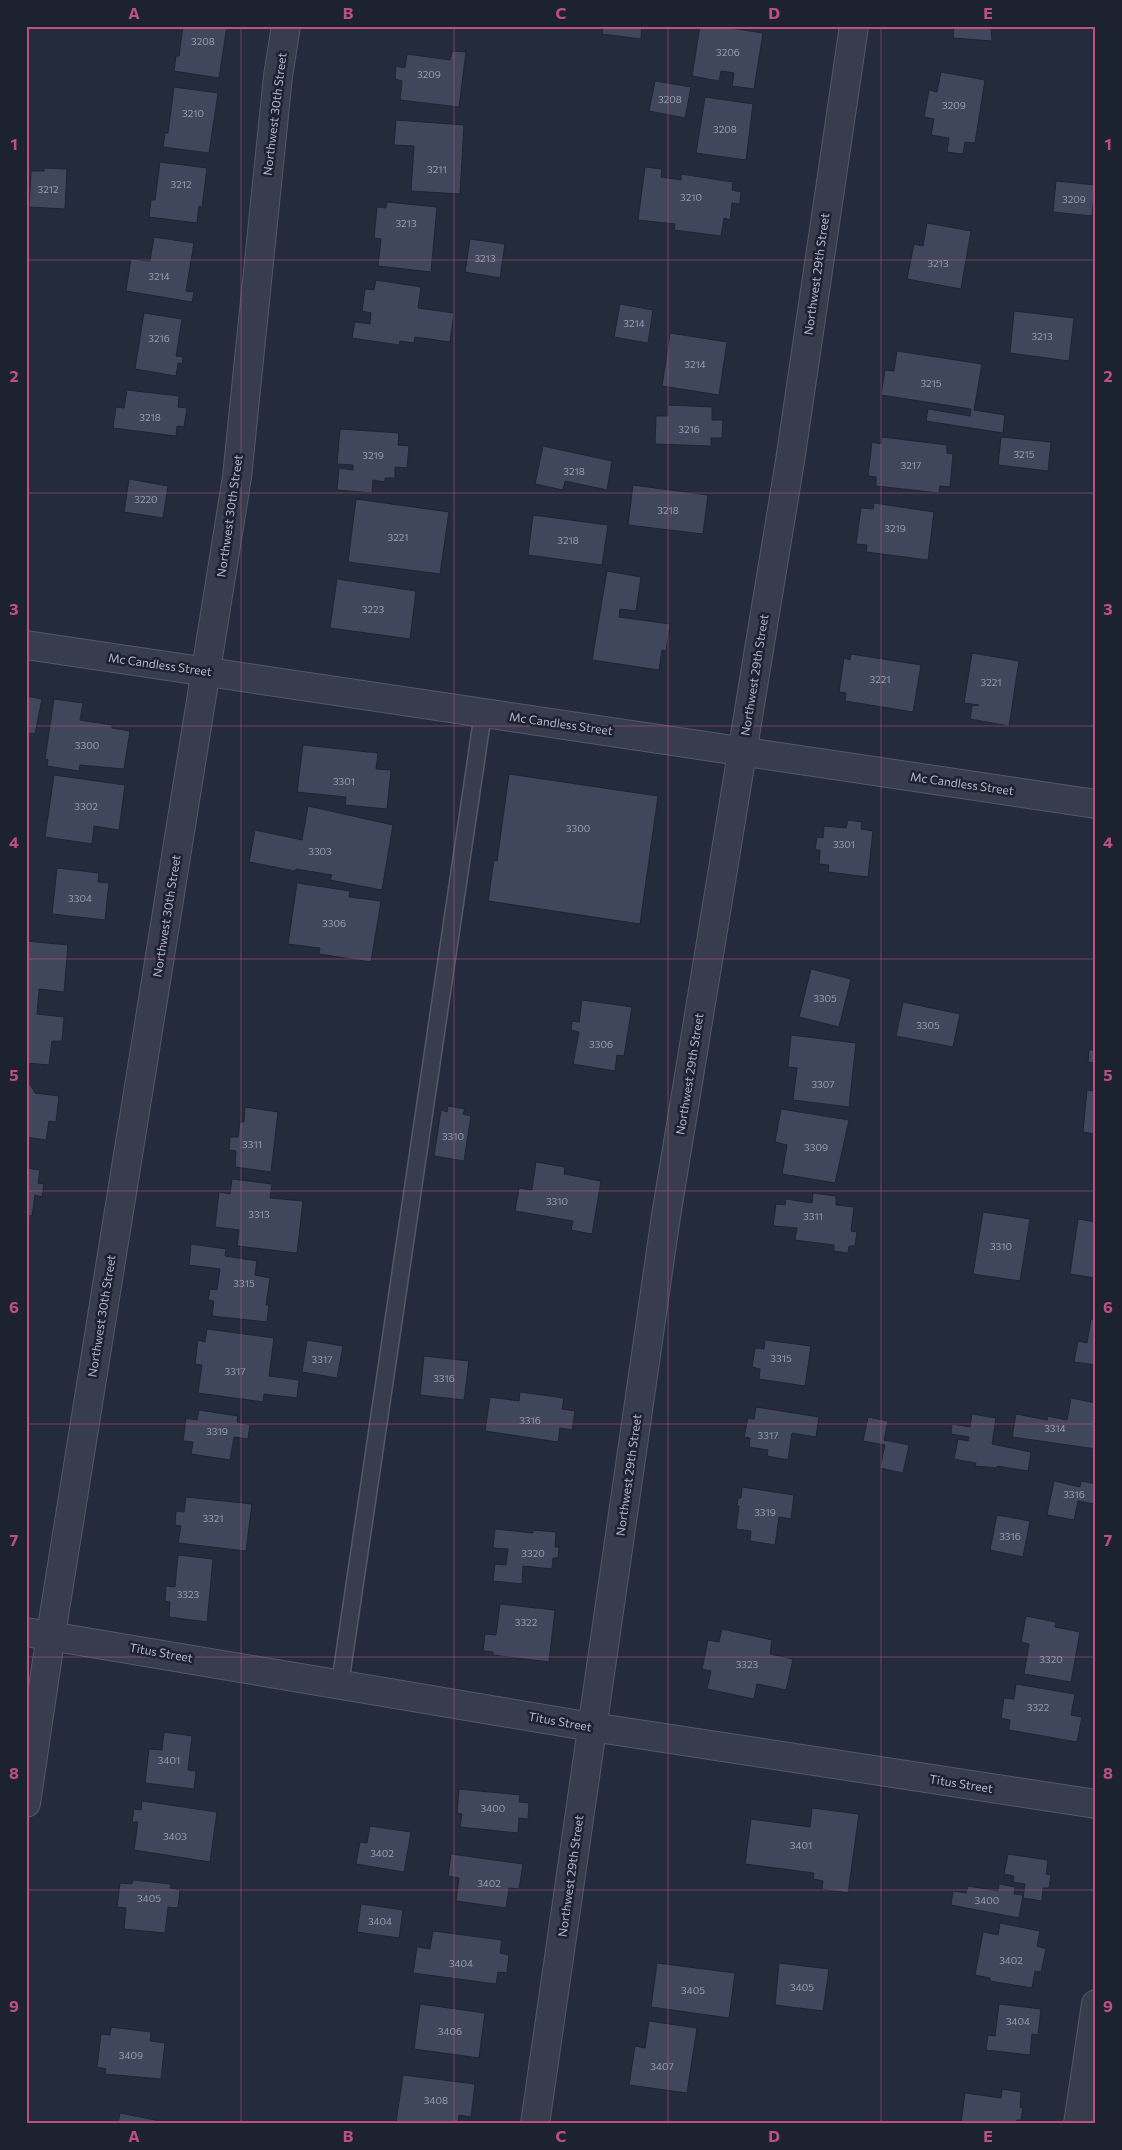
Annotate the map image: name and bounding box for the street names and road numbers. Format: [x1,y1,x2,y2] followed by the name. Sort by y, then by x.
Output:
[260,52,289,176] street label: Northwest 30th Street
[801,212,832,336] street label: Northwest 29th Street
[213,454,245,578] street label: Northwest 30th Street
[737,613,771,737] street label: Northwest 29th Street
[107,650,213,678] street label: Mc Candless Street
[508,709,614,737] street label: Mc Candless Street
[909,769,1015,797] street label: Mc Candless Street
[149,854,183,978] street label: Northwest 30th Street
[672,1012,706,1136] street label: Northwest 29th Street
[84,1254,118,1378] street label: Northwest 30th Street
[613,1413,644,1537] street label: Northwest 29th Street
[128,1640,194,1664] street label: Titus Street
[527,1709,593,1733] street label: Titus Street
[928,1771,994,1795] street label: Titus Street
[555,1814,586,1938] street label: Northwest 29th Street

